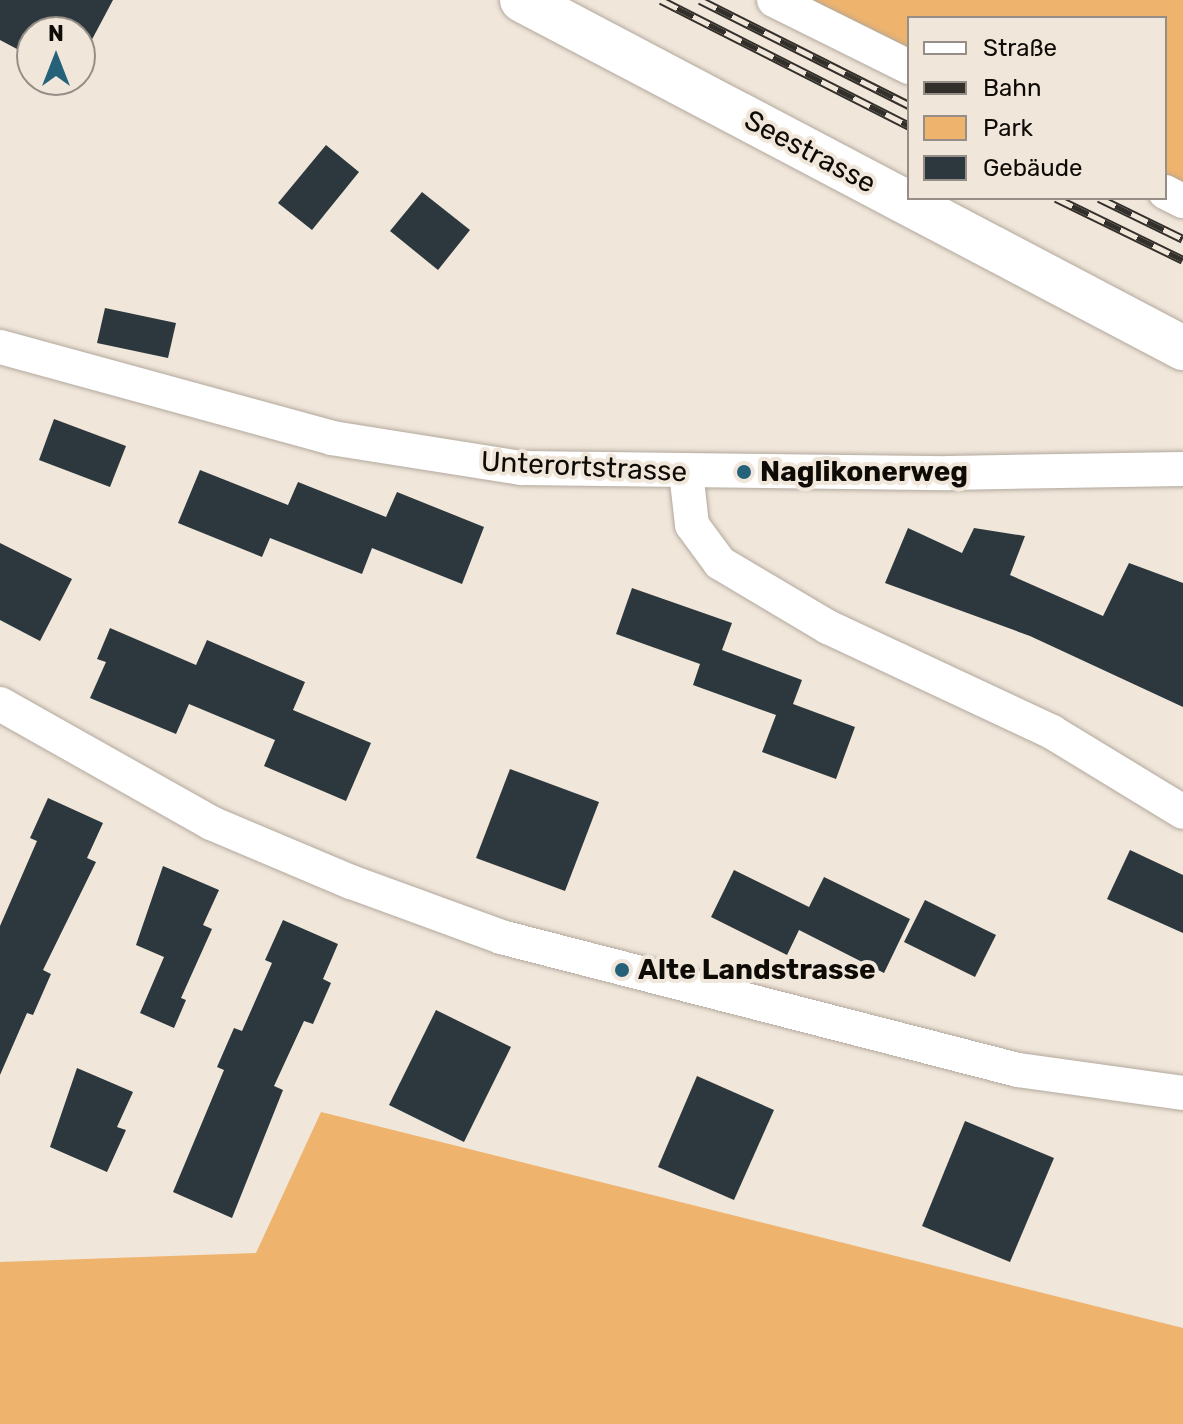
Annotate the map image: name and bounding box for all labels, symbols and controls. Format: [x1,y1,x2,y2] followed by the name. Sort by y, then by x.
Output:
[16,16,96,96] north arrow
[907,16,1167,200] legend
[48,20,64,47] text: N
[983,34,1057,62] text: Straße
[983,74,1041,102] text: Bahn
[739,103,881,201] street label: Seestrasse
[983,114,1033,142] text: Park
[983,154,1082,182] text: Gebäude
[480,445,688,489] street label: Unterortstrasse
[760,455,968,489] place label: Naglikonerweg
[735,463,753,481] marker: Naglikonerweg
[638,953,876,987] place label: Alte Landstrasse
[613,961,631,979] marker: Alte Landstrasse

